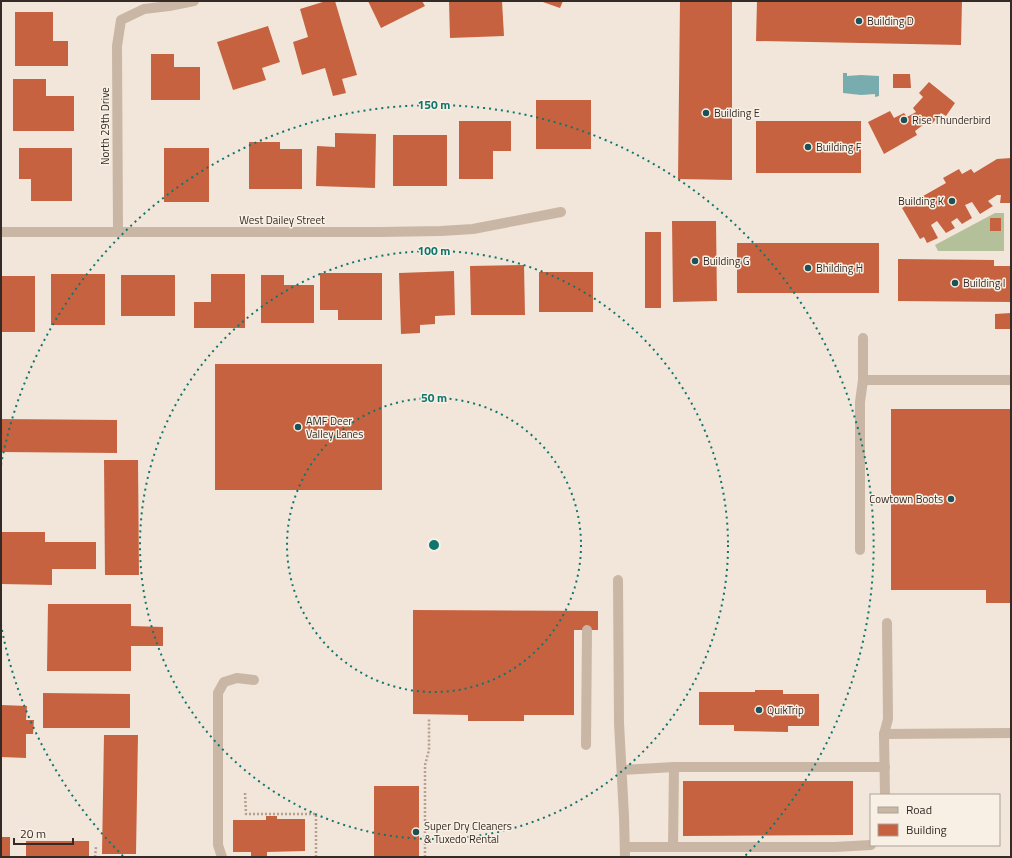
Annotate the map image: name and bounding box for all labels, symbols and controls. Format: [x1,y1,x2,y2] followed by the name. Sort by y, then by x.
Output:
[867,13,914,29] place label: Building D
[854,16,864,26] marker: Building D
[97,87,113,165] street label: North 29th Drive
[418,95,450,114] text: 150 m
[714,105,760,121] place label: Building E
[701,108,711,118] marker: Building E
[912,112,991,128] place label: Rise Thunderbird
[899,115,909,125] marker: Rise Thunderbird
[816,139,862,155] place label: Building F
[803,142,813,152] marker: Building F
[898,193,945,209] place label: Building K
[947,196,957,206] marker: Building K
[239,212,325,228] street label: West Dailey Street
[418,241,450,260] text: 100 m
[703,253,750,269] place label: Building G
[690,256,700,266] marker: Building G
[816,260,863,276] place label: Bhilding H
[803,263,813,273] marker: Bhilding H
[963,275,1005,291] place label: Building I
[950,278,960,288] marker: Building I
[421,388,447,407] text: 50 m
[306,413,363,442] place label: AMF Deer Valley Lanes
[293,422,303,432] marker: AMF Deer Valley Lanes
[869,491,943,507] place label: Cowtown Boots
[946,494,956,504] marker: Cowtown Boots
[427,538,441,552] centre of rings
[767,702,804,718] place label: QuikTrip
[754,705,764,715] marker: QuikTrip
[870,794,1000,846] legend
[906,800,932,819] text: Road
[424,818,512,847] place label: Super Dry Cleaners & Tuxedo Rental
[14,820,73,846] scale bar
[906,820,947,839] text: Building
[20,824,46,843] text: 20 m
[411,827,421,837] marker: Super Dry Cleaners & Tuxedo Rental

